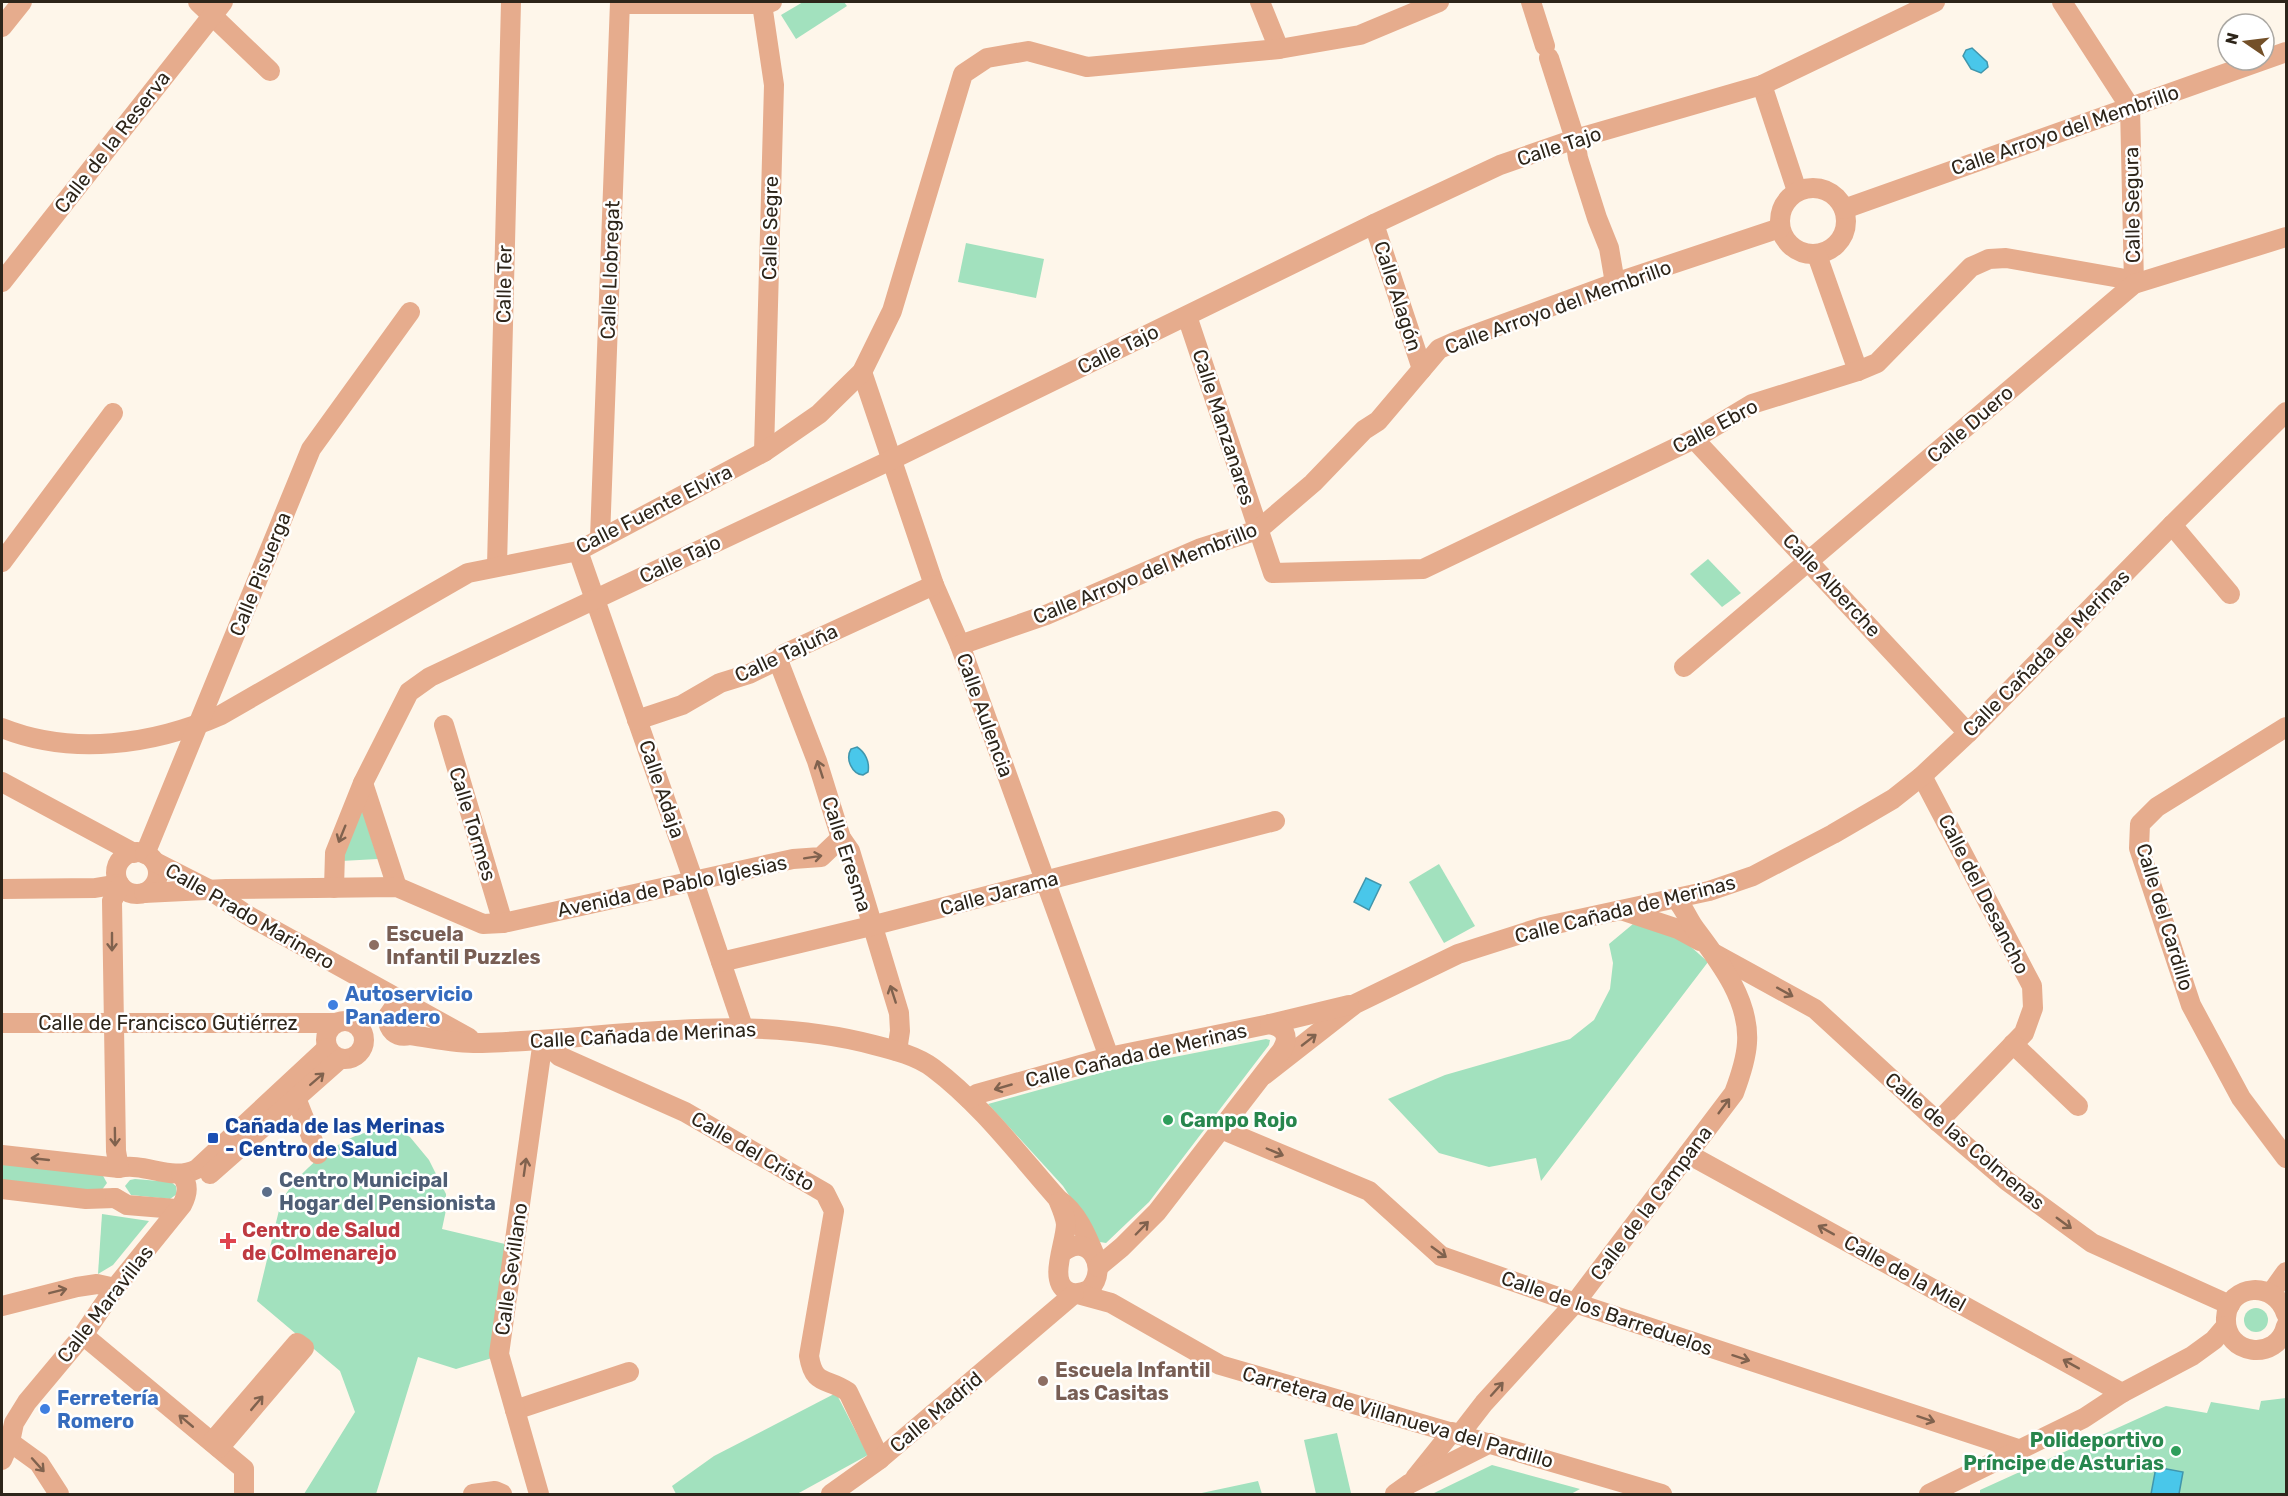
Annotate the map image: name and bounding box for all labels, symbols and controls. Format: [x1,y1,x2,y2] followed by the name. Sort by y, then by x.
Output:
[2216,12,2276,72] north arrow
[2221,31,2243,46] text: N
[49,66,175,218] street label: Calle de la Reserva
[1948,80,2182,180] street label: Calle Arroyo del Membrillo
[1514,121,1604,171] street label: Calle Tajo
[2119,147,2145,263] street label: Calle Segura
[757,176,783,280] street label: Calle Segre
[596,200,624,340] street label: Calle Llobregat
[1369,238,1427,354] street label: Calle Alagón
[491,244,517,323] street label: Calle Ter
[1441,255,1675,359] street label: Calle Arroyo del Membrillo
[1074,319,1162,379] street label: Calle Tajo
[1187,346,1261,508] street label: Calle Manzanares
[1922,380,2018,468] street label: Calle Duero
[1668,394,1762,458] street label: Calle Ebro
[572,459,736,559] street label: Calle Fuente Elvira
[224,508,296,640] street label: Calle Pisuerga
[1029,517,1261,629] street label: Calle Arroyo del Membrillo
[1778,528,1886,642] street label: Calle Alberche
[635,530,725,588] street label: Calle Tajo
[1957,564,2135,742] street label: Calle Cañada de Merinas
[731,619,841,687] street label: Calle Tajuña
[951,650,1019,780] street label: Calle Aulencia
[634,737,690,841] street label: Calle Adaja
[813,760,824,779] one-way arrow
[444,764,502,884] street label: Calle Tormes
[817,793,877,915] street label: Calle Eresma
[1933,810,2035,978] street label: Calle del Desancho
[336,824,347,843] one-way arrow
[2131,840,2199,994] street label: Calle del Cardillo
[555,850,789,922] street label: Avenida de Pablo Iglesias
[803,852,822,863] one-way arrow
[161,858,339,974] street label: Calle Prado Marinero
[937,866,1061,920] street label: Calle Jarama
[1512,870,1738,948] street label: Calle Cañada de Merinas
[386,922,541,969] place label: Escuela Infantil Puzzles
[106,932,118,952] one-way arrow
[367,938,381,952] marker: Escuela Infantil Puzzles
[345,982,473,1029] place label: Autoservicio Panadero
[887,985,898,1004] one-way arrow
[1775,987,1793,998] one-way arrow
[326,998,340,1012] marker: Autoservicio Panadero
[38,1011,298,1035] street label: Calle de Francisco Gutiérrez
[529,1017,757,1053] street label: Calle Cañada de Merinas
[1023,1018,1249,1092] street label: Calle Cañada de Merinas
[1301,1033,1317,1046] one-way arrow
[1880,1067,2050,1215] street label: Calle de las Colmenas
[309,1072,324,1086] one-way arrow
[993,1081,1012,1093] one-way arrow
[1717,1098,1730,1114] one-way arrow
[687,1106,819,1196] street label: Calle del Cristo
[1180,1108,1297,1132] place label: Campo Rojo
[1161,1113,1175,1127] marker: Campo Rojo
[225,1114,445,1161] place label: Cañada de las Merinas - Centro de Salud
[1585,1121,1717,1285] street label: Calle de la Campana
[109,1127,121,1147] one-way arrow
[206,1131,220,1145] marker: Cañada de las Merinas - Centro de Salud
[1265,1147,1283,1158] one-way arrow
[30,1153,50,1164] one-way arrow
[520,1157,531,1177] one-way arrow
[279,1168,496,1215] place label: Centro Municipal Hogar del Pensionista
[260,1185,274,1199] marker: Centro Municipal Hogar del Pensionista
[490,1201,532,1337] street label: Calle Sevillano
[2055,1216,2071,1229] one-way arrow
[242,1218,400,1265] place label: Centro de Salud de Colmenarejo
[1134,1220,1149,1235] one-way arrow
[1818,1224,1836,1235] one-way arrow
[1840,1230,1970,1316] street label: Calle de la Miel
[219,1232,237,1250] marker: Centro de Salud de Colmenarejo
[52,1241,158,1367] street label: Calle Maravillas
[1430,1246,1446,1258] one-way arrow
[1498,1266,1716,1360] street label: Calle de los Barreduelos
[48,1285,67,1297] one-way arrow
[1731,1353,1750,1364] one-way arrow
[1055,1358,1210,1405] place label: Escuela Infantil Las Casitas
[2063,1358,2080,1370] one-way arrow
[1240,1361,1556,1473] street label: Carretera de Villanueva del Pardillo
[885,1366,987,1458] street label: Calle Madrid
[1036,1374,1050,1388] marker: Escuela Infantil Las Casitas
[1490,1382,1504,1397] one-way arrow
[57,1386,159,1433] place label: Ferretería Romero
[250,1396,264,1411] one-way arrow
[38,1402,52,1416] marker: Ferretería Romero
[179,1414,194,1428] one-way arrow
[1916,1414,1935,1425] one-way arrow
[1963,1428,2164,1475] place label: Polideportivo Príncipe de Asturias
[2169,1444,2183,1458] marker: Polideportivo Príncipe de Asturias
[31,1457,45,1472] one-way arrow

